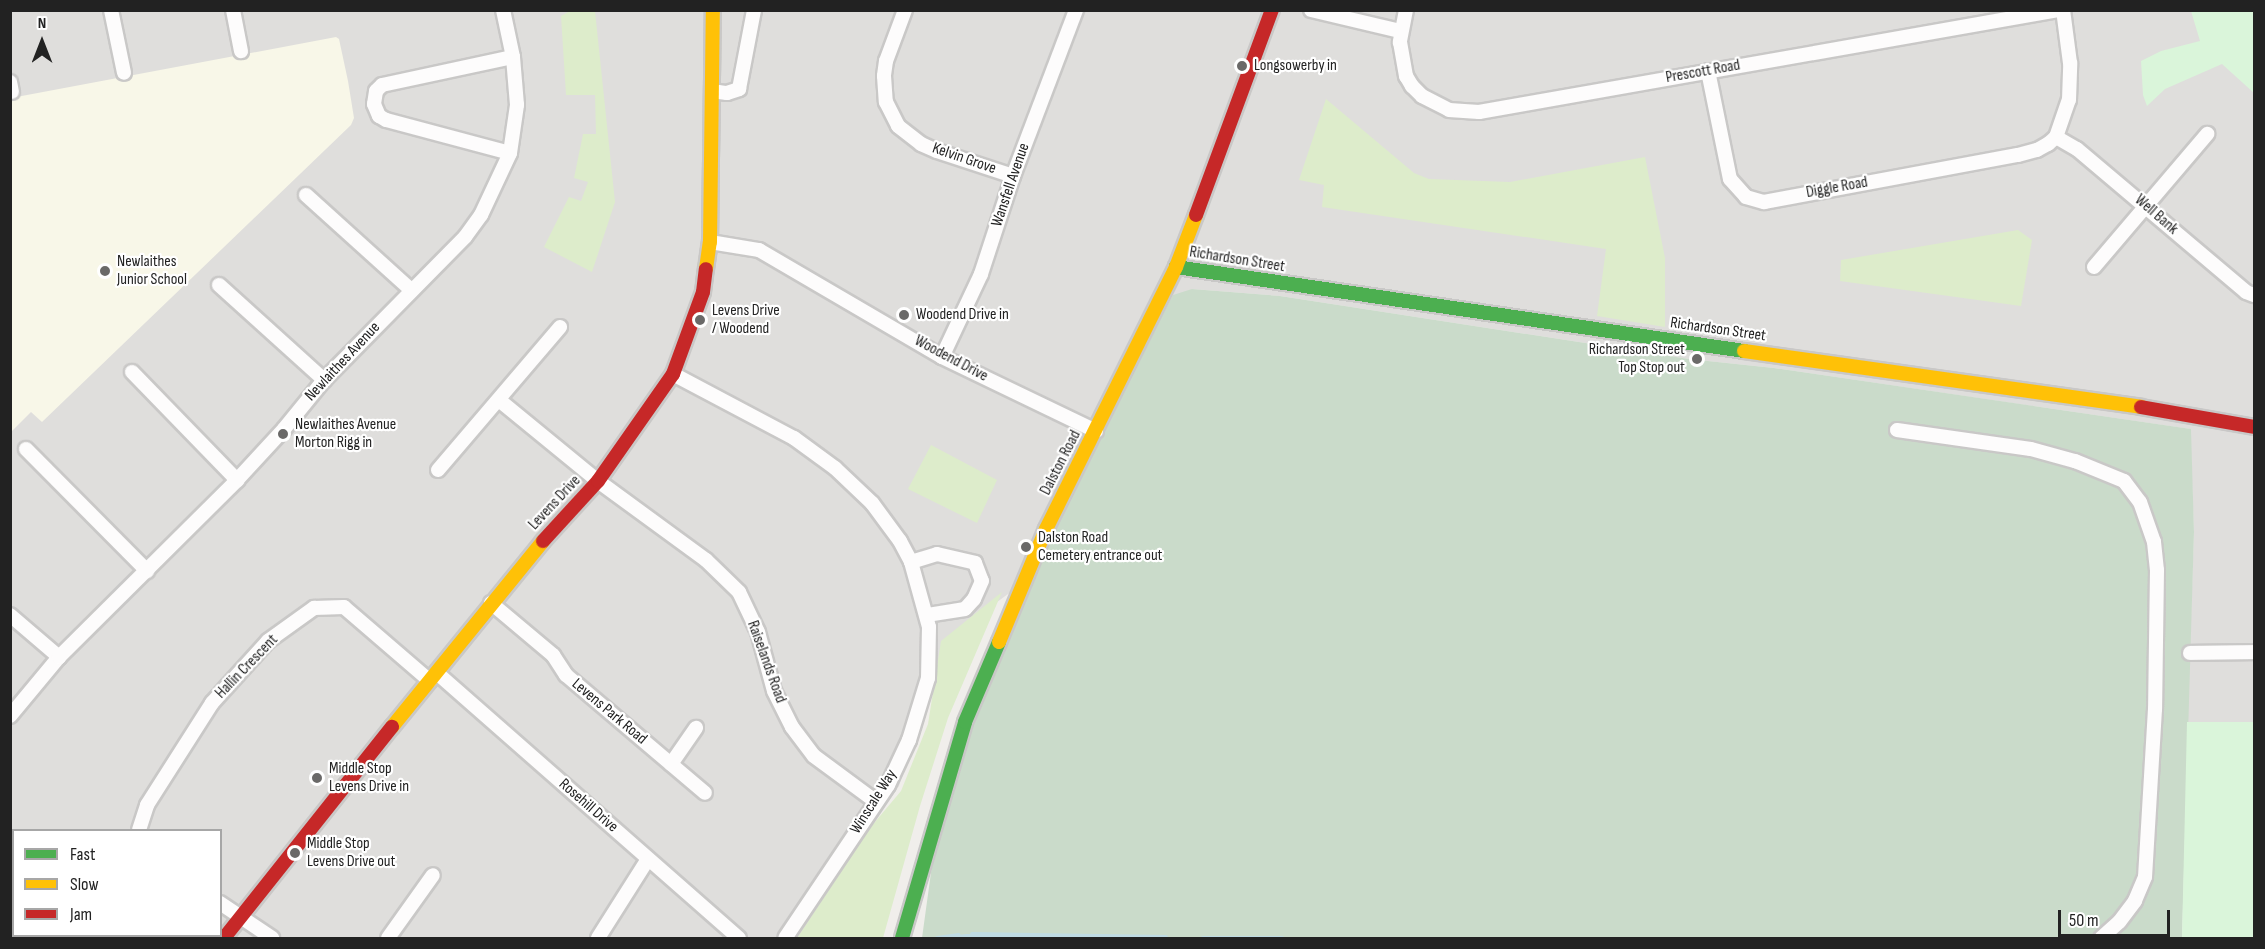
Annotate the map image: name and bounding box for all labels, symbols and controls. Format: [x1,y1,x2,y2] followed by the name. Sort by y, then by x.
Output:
[12,12,72,72] north arrow
[38,14,46,33] text: N
[1254,56,1337,76] place label: Longsowerby in
[1664,56,1742,88] street label: Prescott Road
[1235,59,1249,73] marker: Longsowerby in
[930,139,998,179] street label: Kelvin Grove
[988,141,1034,229] street label: Wansfell Avenue
[1805,173,1869,203] street label: Diggle Road
[2130,191,2182,239] street label: Well Bank
[1188,243,1286,277] street label: Richardson Street
[117,252,187,290] place label: Newlaithes Junior School
[98,264,112,278] marker: Newlaithes Junior School
[712,301,780,339] place label: Levens Drive / Woodend
[916,305,1009,325] place label: Woodend Drive in
[897,308,911,322] marker: Woodend Drive in
[693,313,707,327] marker: Levens Drive / Woodend
[1669,314,1767,346] street label: Richardson Street
[301,318,385,406] street label: Newlaithes Avenue
[911,332,991,386] street label: Woodend Drive
[1589,340,1685,378] place label: Richardson Street Top Stop out
[1690,352,1704,366] marker: Richardson Street Top Stop out
[295,415,396,453] place label: Newlaithes Avenue Morton Rigg in
[276,427,290,441] marker: Newlaithes Avenue Morton Rigg in
[1037,427,1085,499] street label: Dalston Road
[525,472,585,534] street label: Levens Drive
[1038,528,1162,566] place label: Dalston Road Cemetery entrance out
[1019,540,1033,554] marker: Dalston Road Cemetery entrance out
[742,618,790,706] street label: Raiselands Road
[212,631,282,703] street label: Hallin Crescent
[567,675,651,749] street label: Levens Park Road
[329,759,409,797] place label: Middle Stop Levens Drive in
[847,766,901,838] street label: Winscale Way
[310,771,324,785] marker: Middle Stop Levens Drive in
[554,775,622,837] street label: Rosehill Drive
[12,829,222,937] legend
[307,834,395,872] place label: Middle Stop Levens Drive out
[70,844,95,865] text: Fast
[288,846,302,860] marker: Middle Stop Levens Drive out
[70,874,99,895] text: Slow
[2061,898,2174,936] scale bar
[70,904,92,925] text: Jam
[2069,910,2099,931] text: 50 m

